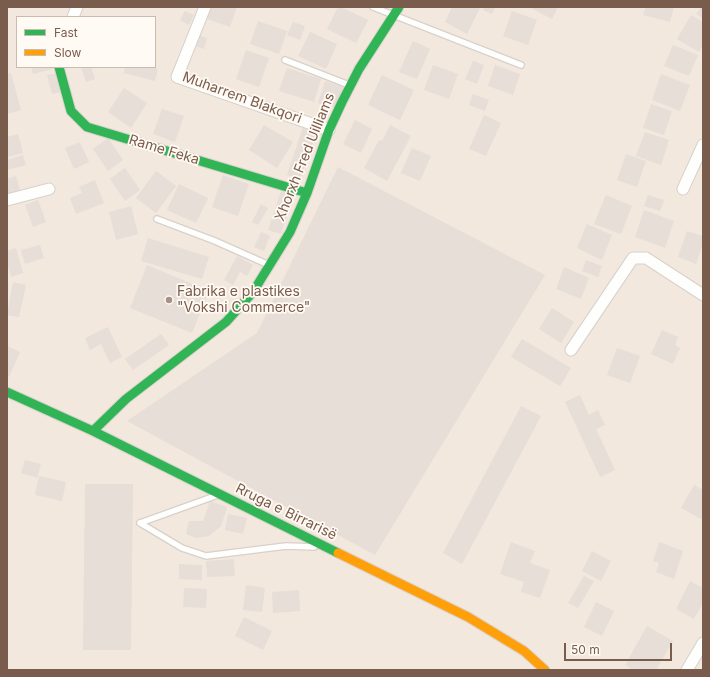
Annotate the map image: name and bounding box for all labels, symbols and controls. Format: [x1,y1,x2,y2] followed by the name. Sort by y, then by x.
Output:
[16,16,156,68] legend
[54,25,78,40] text: Fast
[54,45,81,60] text: Slow
[180,69,304,127] street label: Muharrem Blakqori
[272,91,338,223] street label: Xhorxh Fred Uilliams
[127,131,201,169] street label: Rame Feka
[177,284,310,316] place label: Fabrika e plastikes "Vokshi Commerce"
[164,295,174,305] marker: Fabrika e plastikes "Vokshi Commerce"
[233,480,339,544] street label: Rruga e Birrarisë
[566,635,674,661] scale bar
[571,642,600,657] text: 50 m

